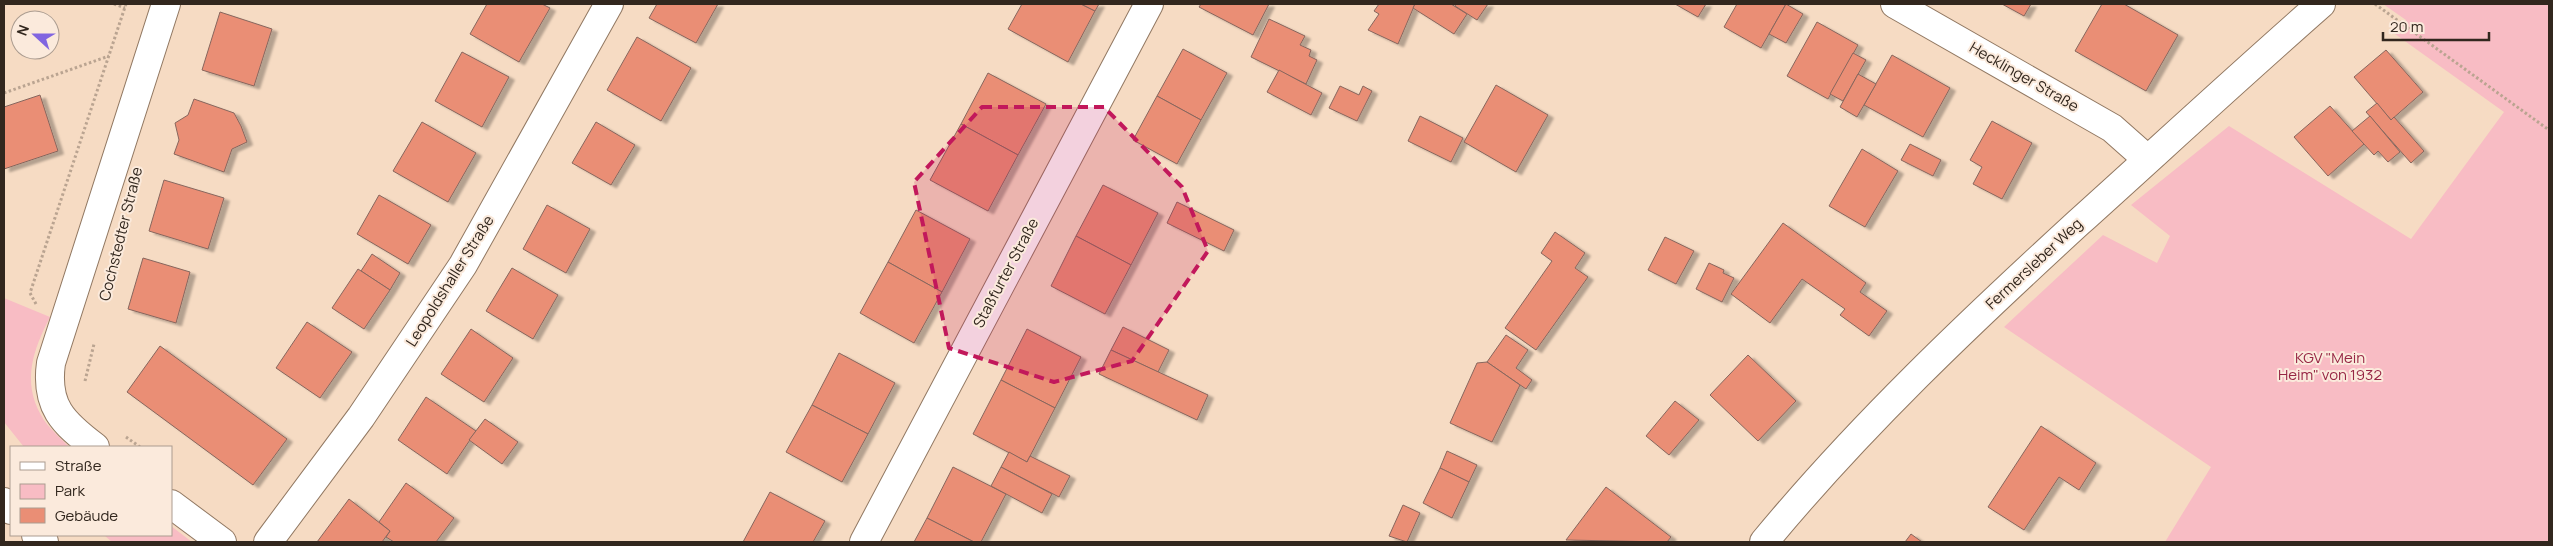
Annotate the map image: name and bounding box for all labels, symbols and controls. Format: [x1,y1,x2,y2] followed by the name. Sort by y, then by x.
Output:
[10,10,60,60] north arrow
[2383,10,2489,42] scale bar
[2390,16,2423,37] text: 20 m
[12,22,33,38] text: N
[1966,37,2083,117] street label: Hecklinger Straße
[94,164,147,303] street label: Cochstedter Straße
[401,211,499,350] street label: Leopoldshaller Straße
[1981,213,2087,314] street label: Fermersleber Weg
[968,214,1043,331] street label: Staßfurter Straße
[2278,347,2382,385] park label: KGV "Mein Heim" von 1932
[10,446,172,536] legend
[55,455,102,476] text: Straße
[55,480,85,501] text: Park
[55,505,118,526] text: Gebäude

